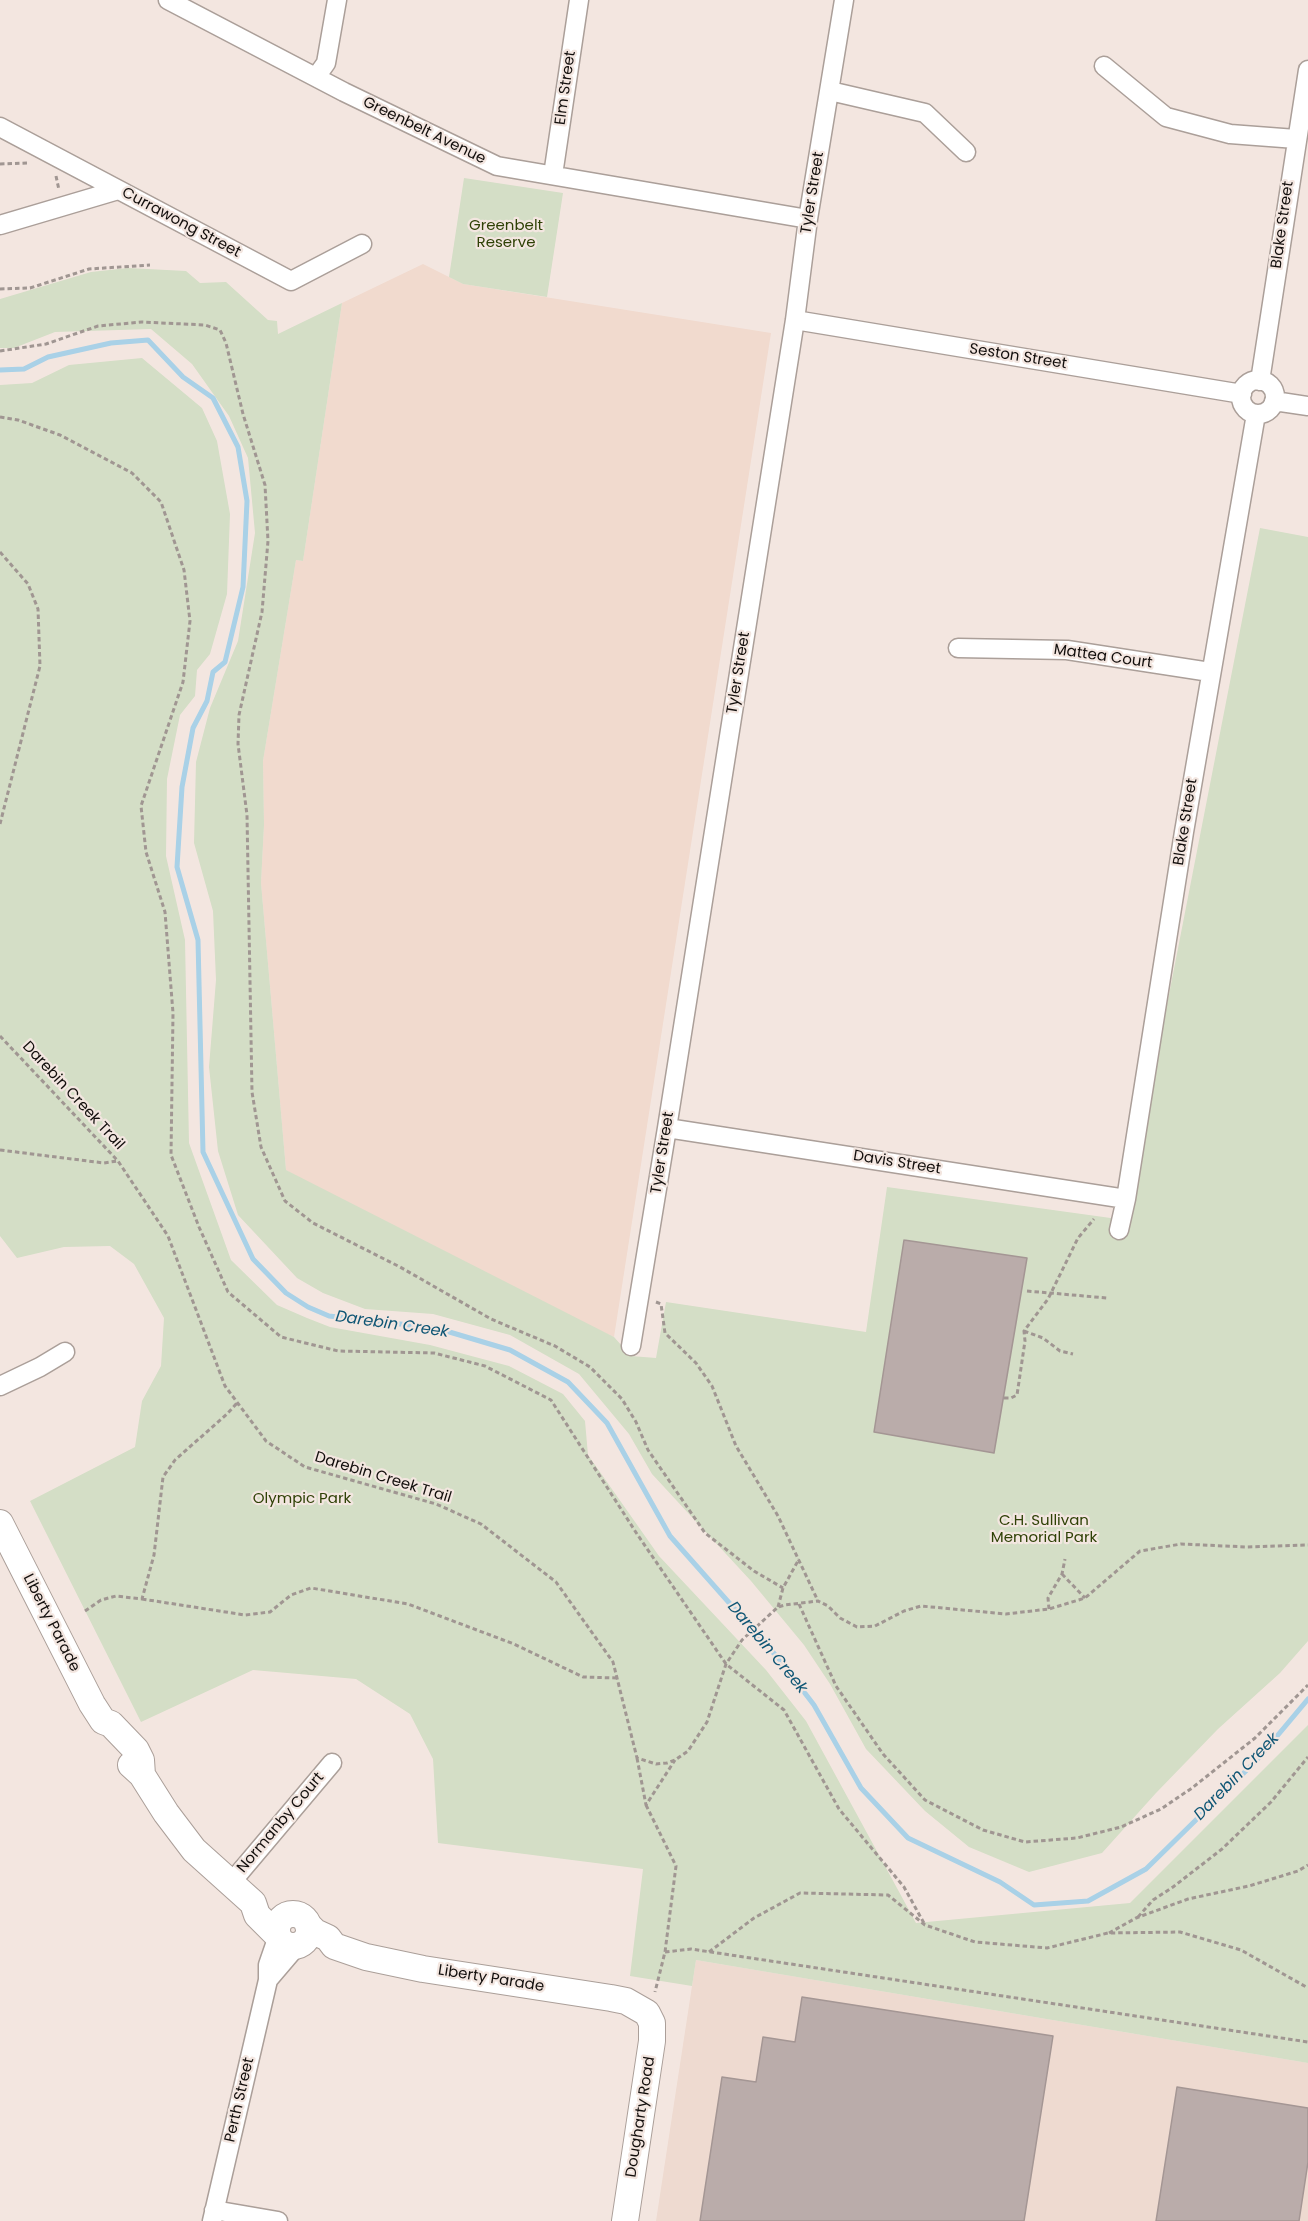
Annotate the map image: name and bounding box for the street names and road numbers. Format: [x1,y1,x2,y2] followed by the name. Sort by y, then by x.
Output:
[552,50,580,126] street label: Elm Street
[360,93,488,169] street label: Greenbelt Avenue
[798,151,828,235] street label: Tyler Street
[1268,180,1298,270] street label: Blake Street
[118,184,244,262] street label: Currawong Street
[968,340,1068,374] street label: Seston Street
[724,631,754,715] street label: Tyler Street
[1053,641,1153,673] street label: Mattea Court
[1170,777,1202,867] street label: Blake Street
[18,1038,128,1154] street label: Darebin Creek Trail
[648,1111,678,1195] street label: Tyler Street
[852,1147,942,1179] street label: Davis Street
[313,1449,453,1507] street label: Darebin Creek Trail
[19,1571,83,1675] street label: Liberty Parade
[234,1769,328,1877] street label: Normanby Court
[437,1962,545,1996] street label: Liberty Parade
[623,2055,659,2179] street label: Dougharty Road
[221,2056,259,2144] street label: Perth Street

